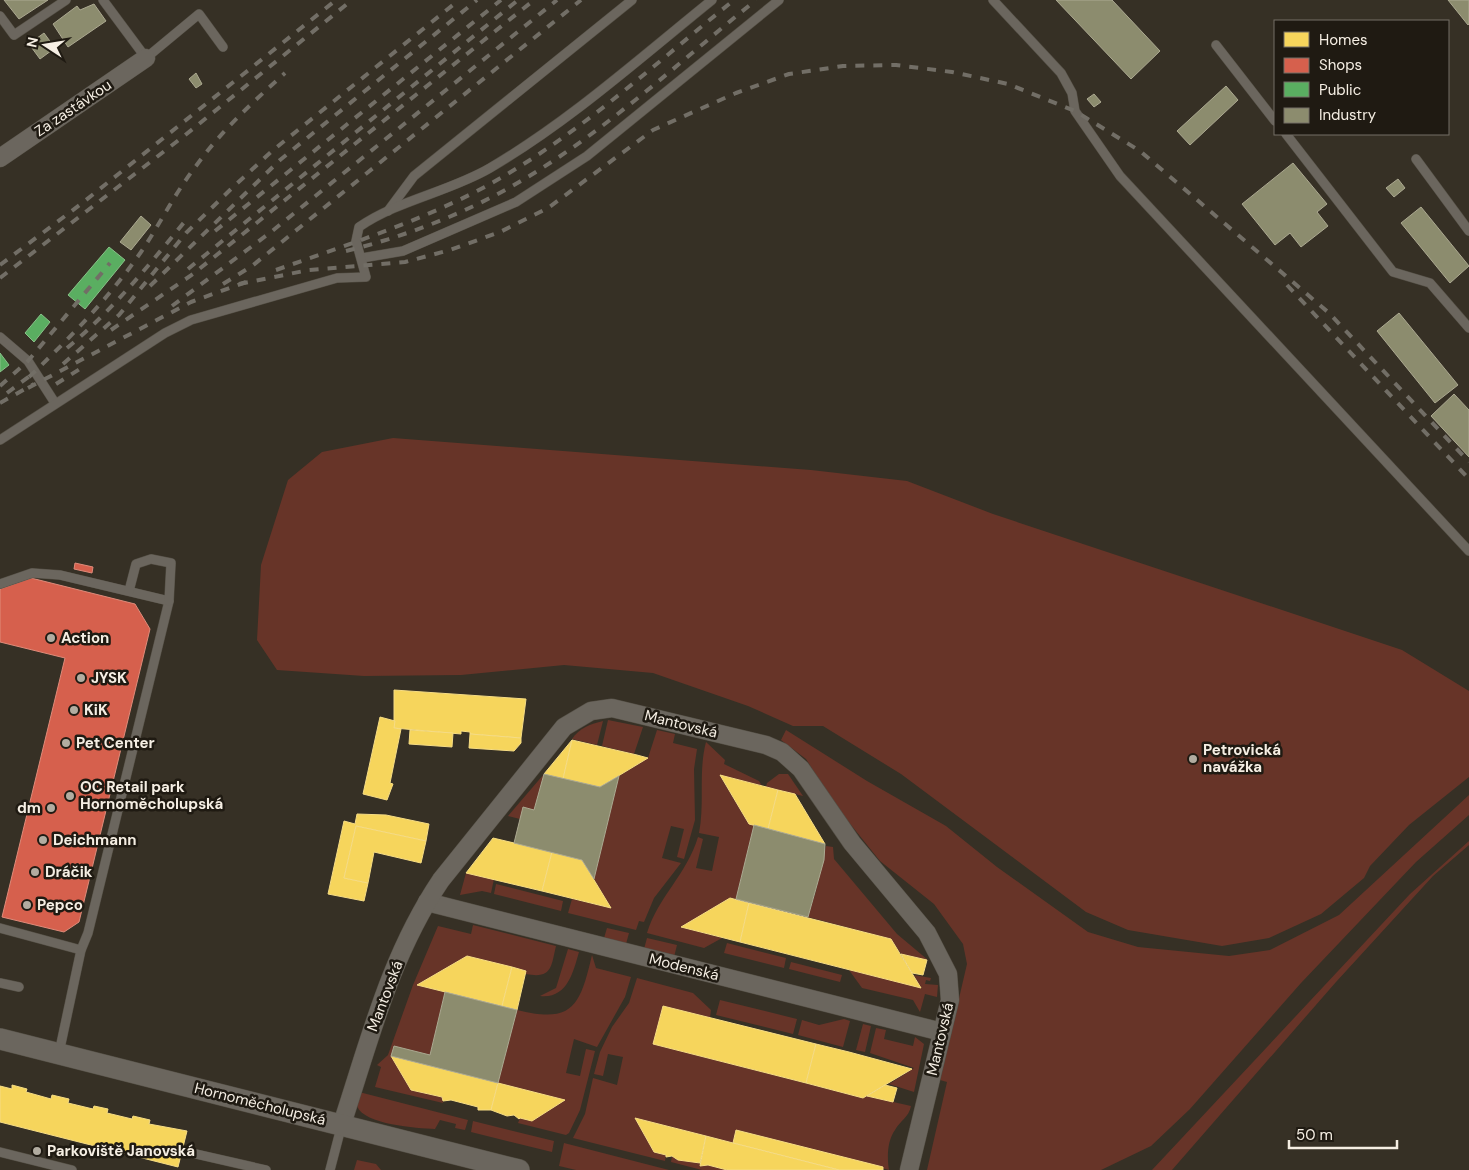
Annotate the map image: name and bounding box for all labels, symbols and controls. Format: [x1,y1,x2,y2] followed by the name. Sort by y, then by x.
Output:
[20,20,70,70] north arrow
[1274,20,1449,135] legend
[1319,30,1368,50] text: Homes
[22,35,42,49] text: N
[1319,55,1362,75] text: Shops
[31,75,115,141] street label: Za zastávkou
[1319,80,1361,100] text: Public
[1319,105,1377,125] text: Industry
[61,628,109,648] place label: Action
[45,632,57,644] marker: Action
[91,668,127,688] place label: JYSK
[75,672,87,684] marker: JYSK
[84,700,108,720] place label: KiK
[68,704,80,716] marker: KiK
[643,705,719,743] street label: Mantovská
[76,733,155,753] place label: Pet Center
[60,737,72,749] marker: Pet Center
[1203,740,1281,777] place label: Petrovická navážka
[1187,753,1199,765] marker: Petrovická navážka
[80,777,223,814] place label: OC Retail park Hornoměcholupská
[64,790,76,802] marker: OC Retail park Hornoměcholupská
[17,798,41,818] place label: dm
[45,802,57,814] marker: dm
[53,830,137,850] place label: Deichmann
[37,834,49,846] marker: Deichmann
[45,862,93,882] place label: Dráčik
[29,866,41,878] marker: Dráčik
[37,895,83,915] place label: Pepco
[21,899,33,911] marker: Pepco
[647,949,721,985] street label: Modenská
[362,958,408,1034] street label: Mantovská
[922,1001,958,1077] street label: Mantovská
[192,1078,328,1130] street label: Hornoměcholupská
[1289,1118,1396,1150] scale bar
[1296,1125,1333,1145] text: 50 m
[47,1141,195,1161] place label: Parkoviště Janovská
[31,1145,43,1157] marker: Parkoviště Janovská

